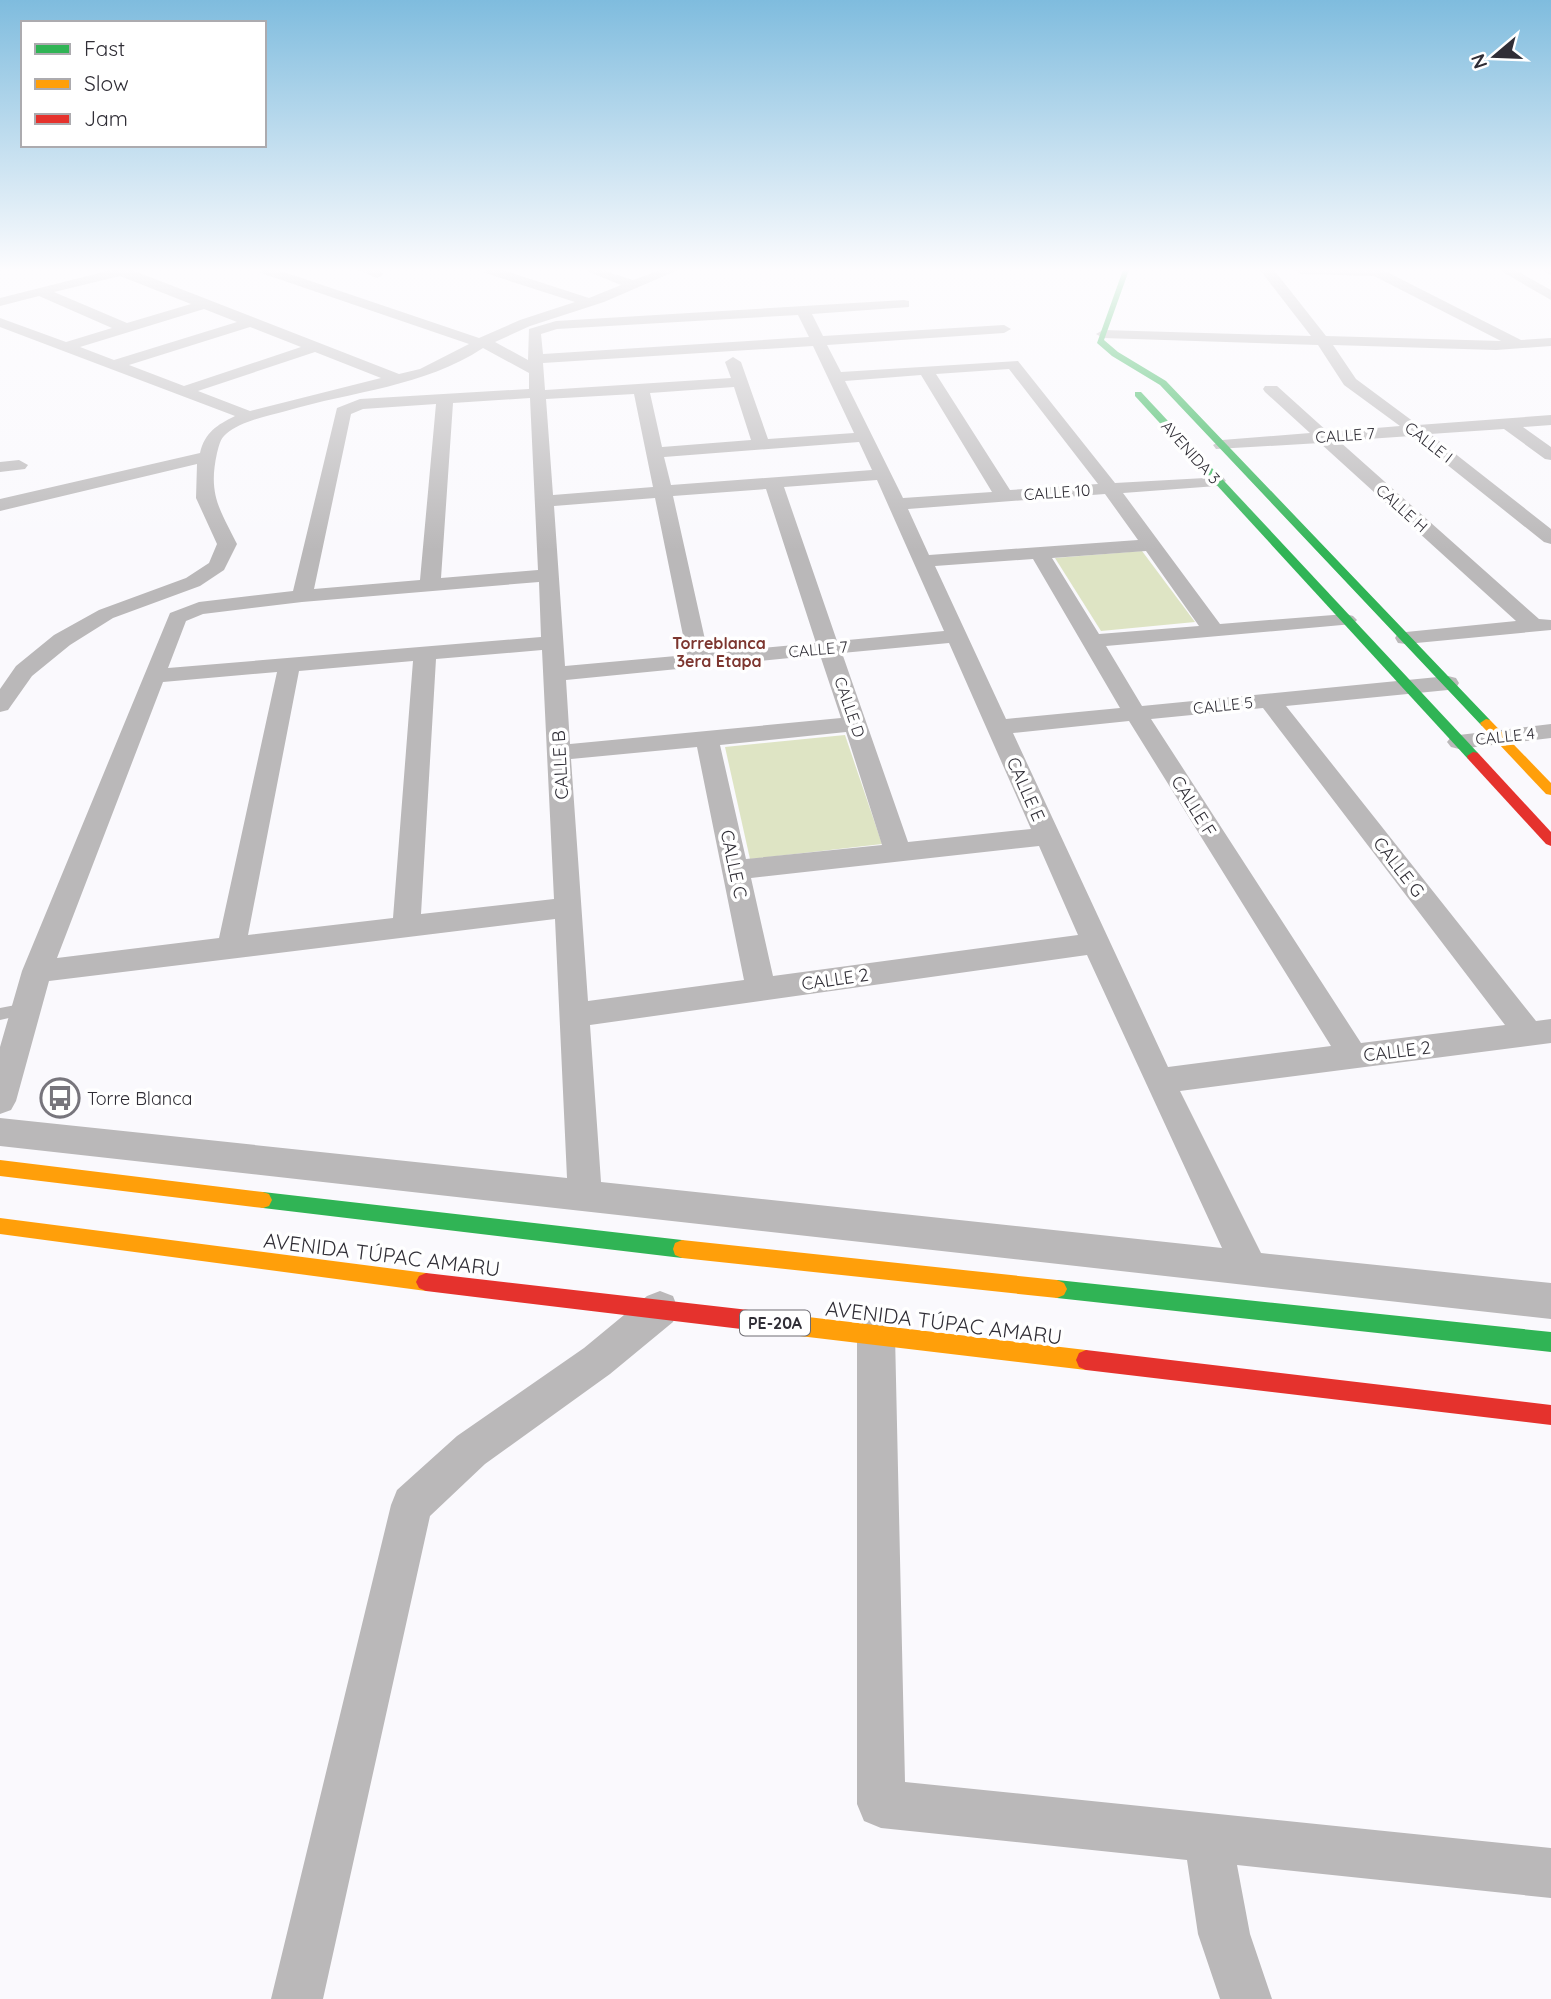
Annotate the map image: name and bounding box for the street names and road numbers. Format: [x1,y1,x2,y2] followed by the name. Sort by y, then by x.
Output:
[1157,416,1225,488] street label: AVENIDA 3
[1401,417,1457,467] street label: CALLE I
[1315,423,1375,447] street label: CALLE 7
[1023,480,1091,504] street label: CALLE 10
[1372,480,1432,536] street label: CALLE H
[787,636,849,662] street label: CALLE 7
[830,674,870,740] street label: CALLE D
[1192,692,1254,718] street label: CALLE 5
[1474,723,1536,749] street label: CALLE 4
[547,730,573,800] street label: CALLE B
[1002,753,1050,825] street label: CALLE E
[1166,771,1222,841] street label: CALLE F
[716,828,753,901] street label: CALLE C
[1368,832,1430,902] street label: CALLE G
[800,963,870,995] street label: CALLE 2
[1362,1035,1432,1067] street label: CALLE 2
[262,1227,502,1281] street label: AVENIDA TÚPAC AMARU
[824,1295,1064,1349] street label: AVENIDA TÚPAC AMARU
[740,1310,810,1336] road number: PE-20A

